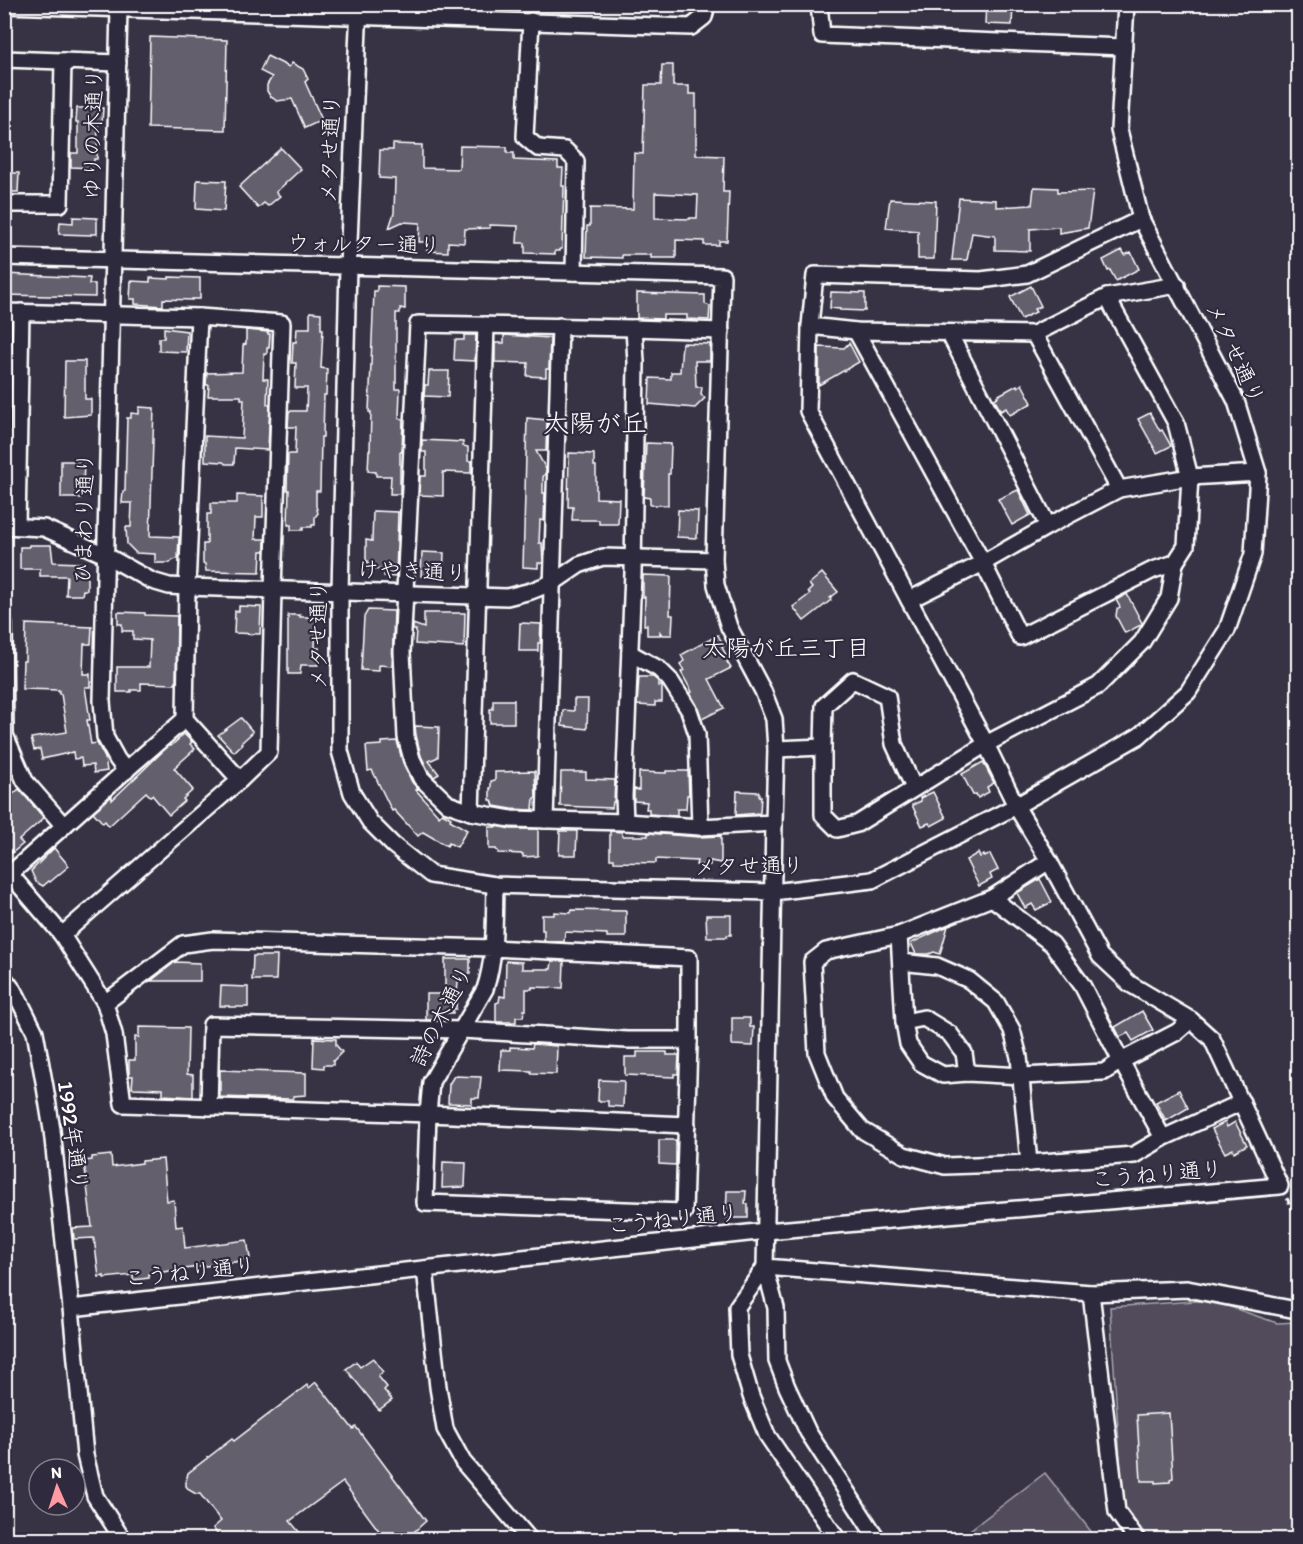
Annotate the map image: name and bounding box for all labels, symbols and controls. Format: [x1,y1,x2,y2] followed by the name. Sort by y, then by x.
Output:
[78,68,108,200] street label: ゆりの木通り
[315,94,345,204] street label: メタせ通り
[287,229,441,259] street label: ウォルター通り
[1200,297,1270,409] street label: メタせ通り
[543,407,647,439] district label: 太陽が丘
[69,452,99,584] street label: ひまわり通り
[357,556,467,586] street label: けやき通り
[305,580,332,690] street label: メタせ通り
[702,633,870,662] district label: 太陽が丘三丁目
[694,852,804,880] street label: メタせ通り
[404,961,478,1071] street label: 詩の木通り
[52,1079,94,1193] street label: 1992年通り
[1090,1155,1224,1193] street label: こうねり通り
[606,1199,740,1239] street label: こうねり通り
[123,1252,257,1292] street label: こうねり通り
[27,1457,87,1517] north arrow
[50,1463,62,1482] text: N

